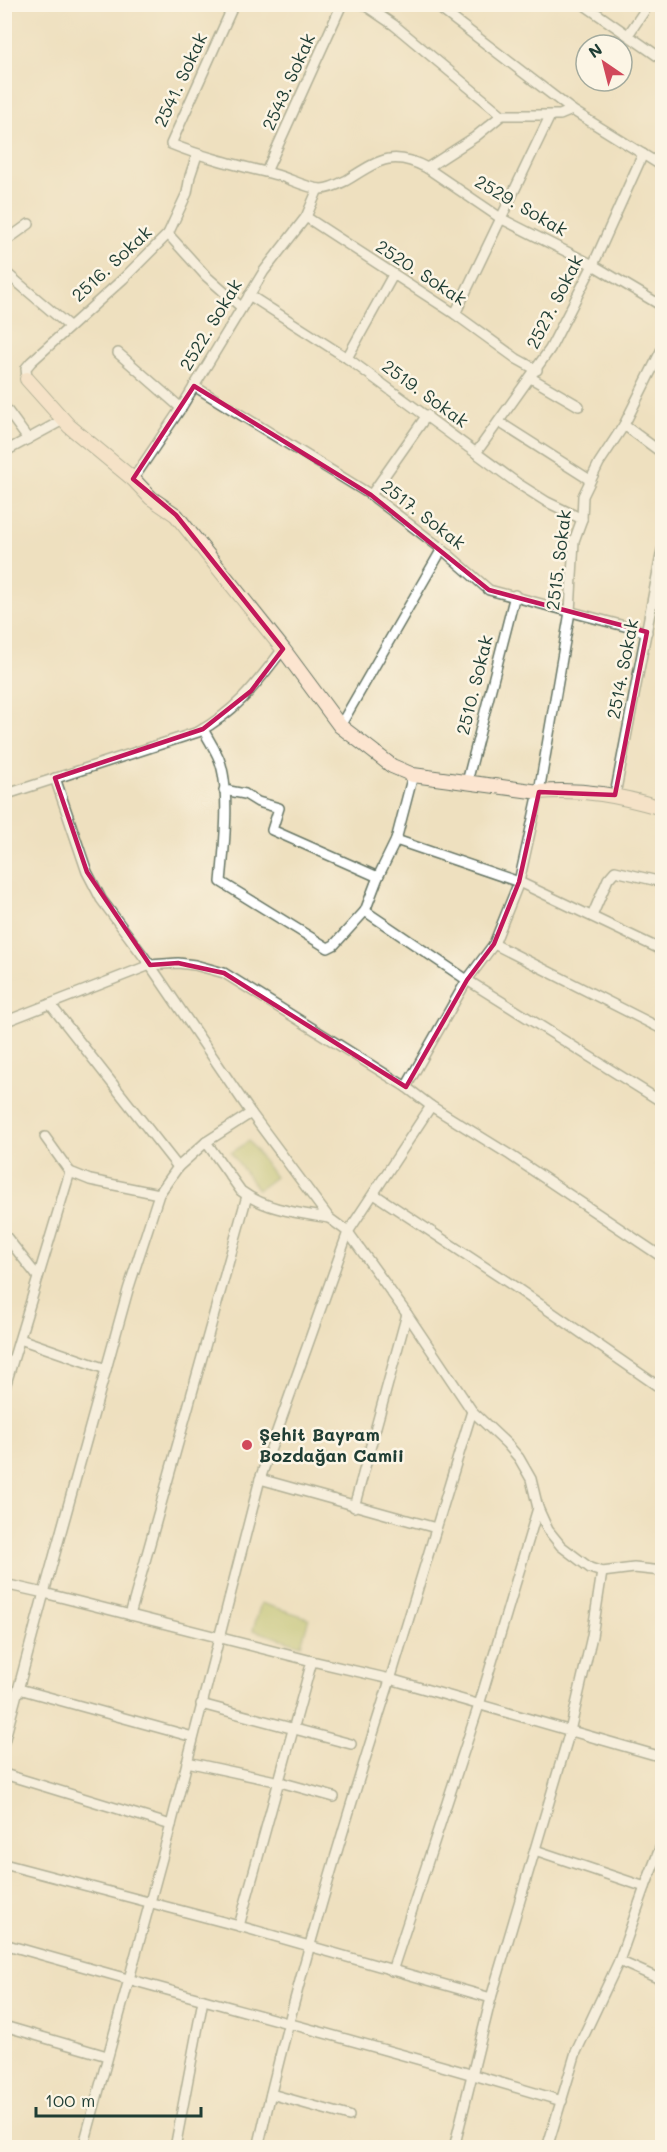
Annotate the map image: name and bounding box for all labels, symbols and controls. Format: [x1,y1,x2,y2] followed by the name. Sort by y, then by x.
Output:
[148,29,212,131] street label: 2541. Sokak
[256,29,320,134] street label: 2543. Sokak
[574,33,634,93] north arrow
[584,38,606,62] text: N
[471,169,572,241] street label: 2529. Sokak
[66,220,157,307] street label: 2516. Sokak
[371,234,472,311] street label: 2520. Sokak
[520,250,588,353] street label: 2527. Sokak
[173,274,247,375] street label: 2522. Sokak
[378,354,474,433] street label: 2519. Sokak
[377,474,471,555] street label: 2517. Sokak
[540,508,576,612] street label: 2515. Sokak
[601,617,643,721] street label: 2514. Sokak
[450,632,498,737] street label: 2510. Sokak
[259,1422,404,1467] place label: Şehit Bayram Bozdağan Camii
[240,1438,254,1452] marker: Şehit Bayram Bozdağan Camii
[36,2080,201,2118] scale bar
[45,2088,95,2112] text: 100 m

